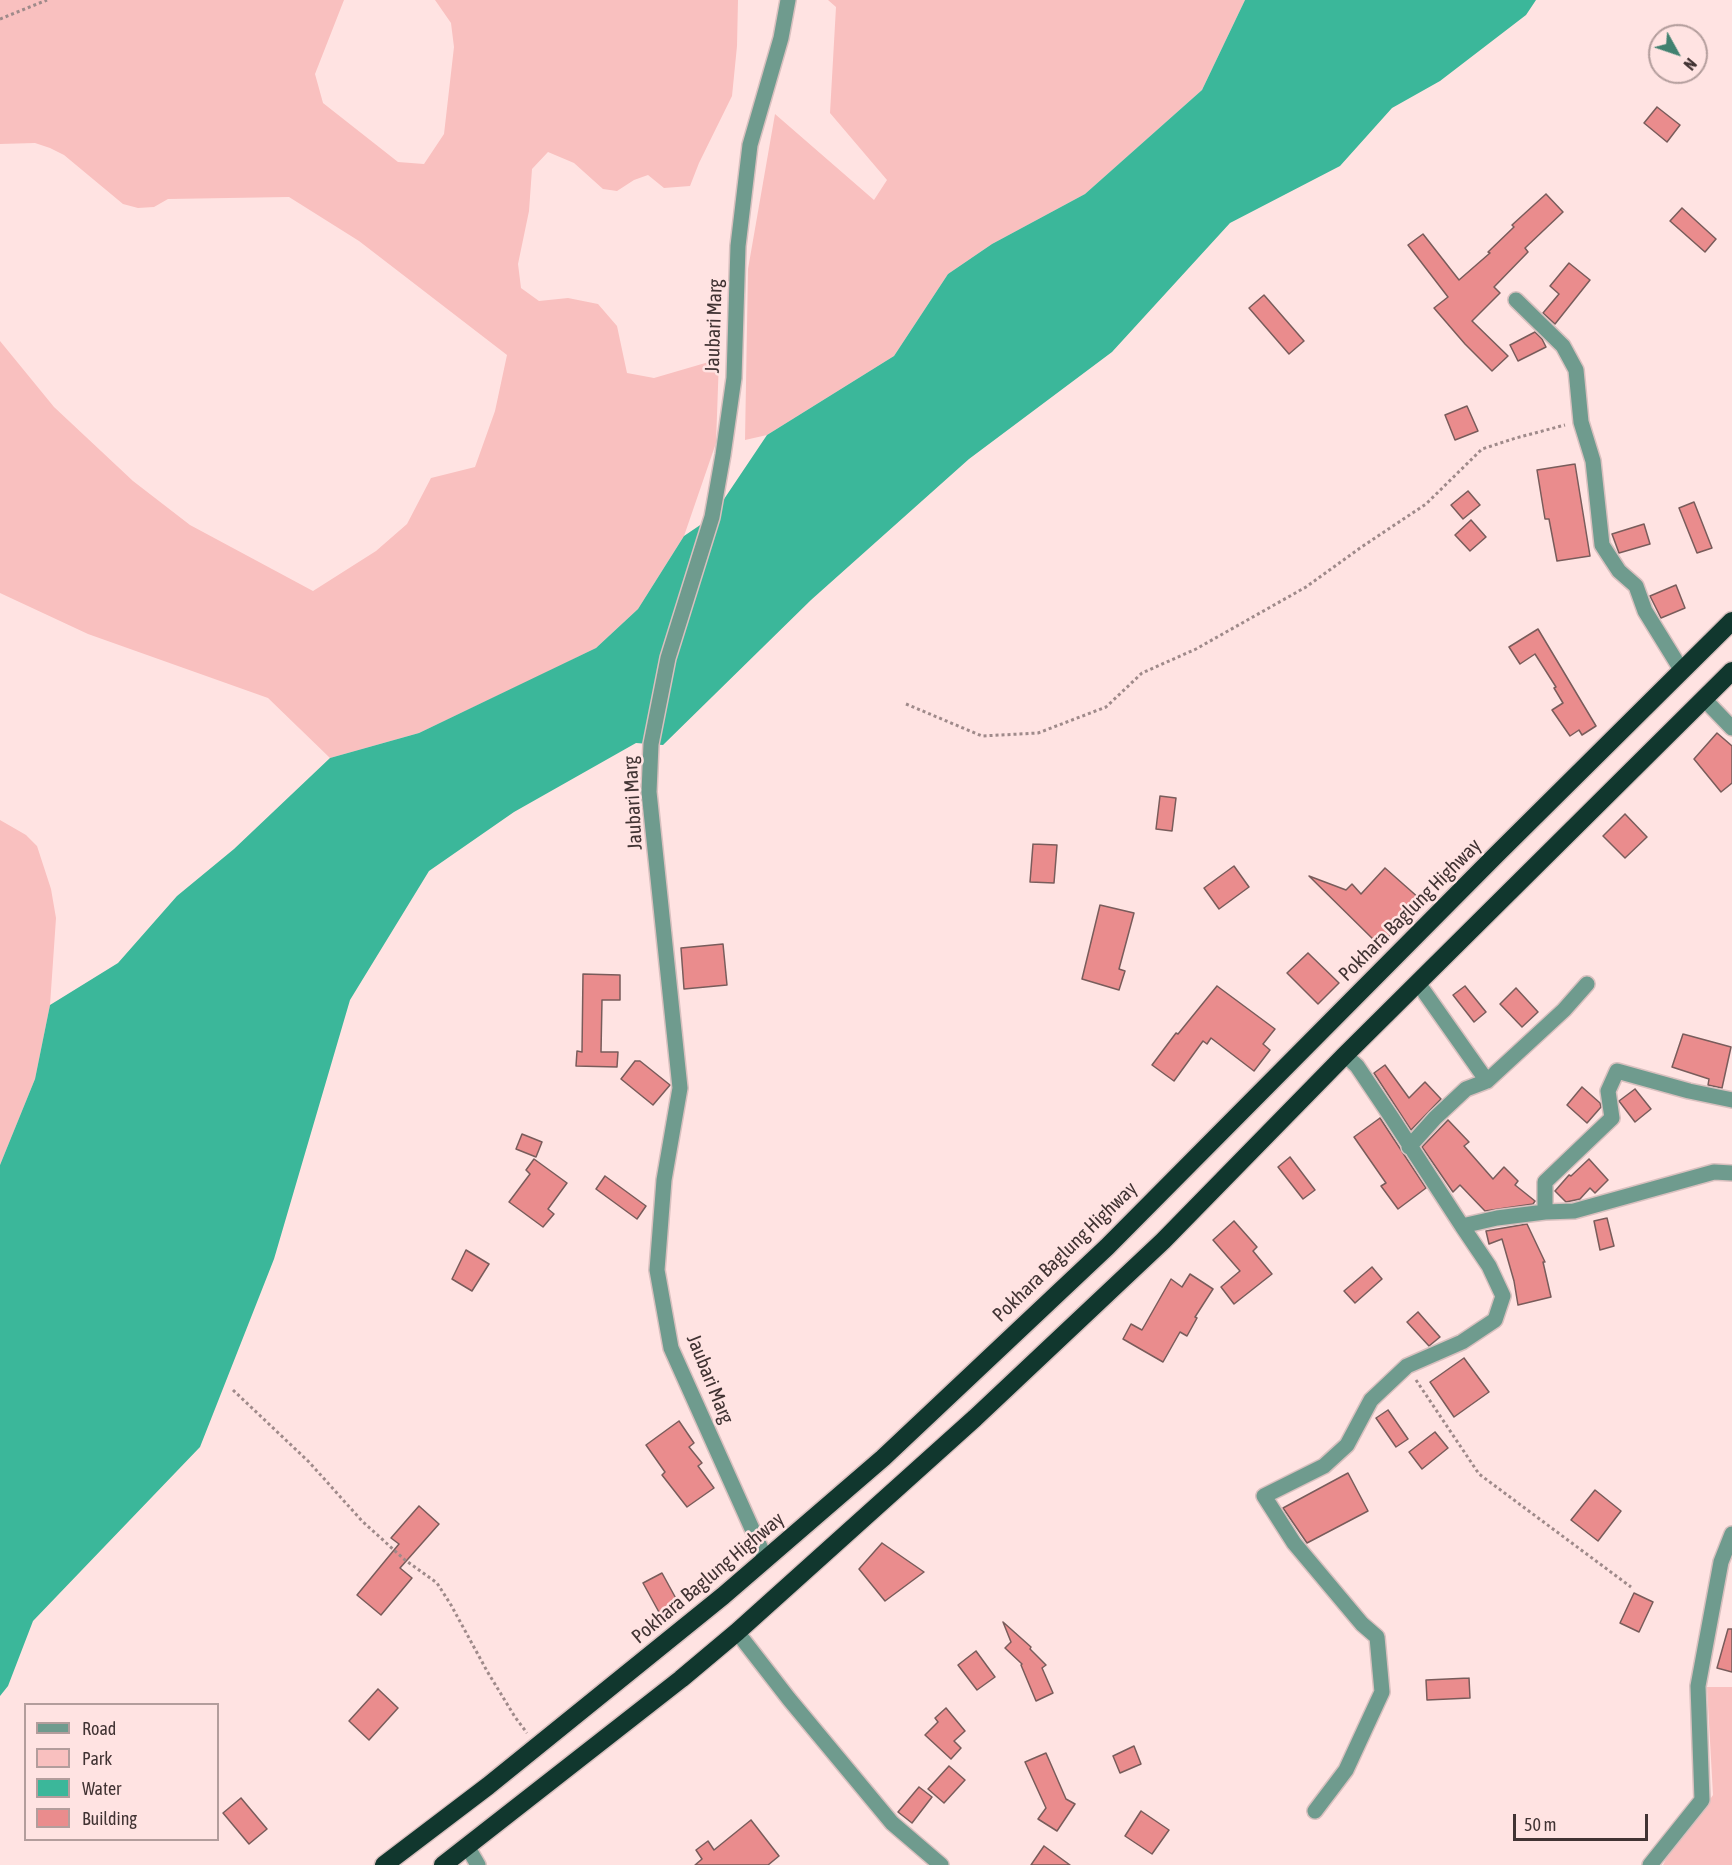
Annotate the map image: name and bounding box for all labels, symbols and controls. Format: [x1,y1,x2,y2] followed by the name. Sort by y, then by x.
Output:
[1648,24,1708,84] north arrow
[1680,55,1700,74] text: N
[700,279,728,373] street label: Jaubari Marg
[619,755,647,851] street label: Jaubari Marg
[1334,834,1486,986] street label: Pokhara Baglung Highway
[988,1177,1142,1327] street label: Pokhara Baglung Highway
[681,1331,739,1427] street label: Jaubari Marg
[627,1507,789,1649] street label: Pokhara Baglung Highway
[24,1703,219,1841] legend
[82,1718,116,1739] text: Road
[82,1748,112,1769] text: Park
[82,1778,121,1799] text: Water
[1516,1802,1651,1840] scale bar
[82,1808,137,1829] text: Building
[1524,1814,1556,1835] text: 50 m

